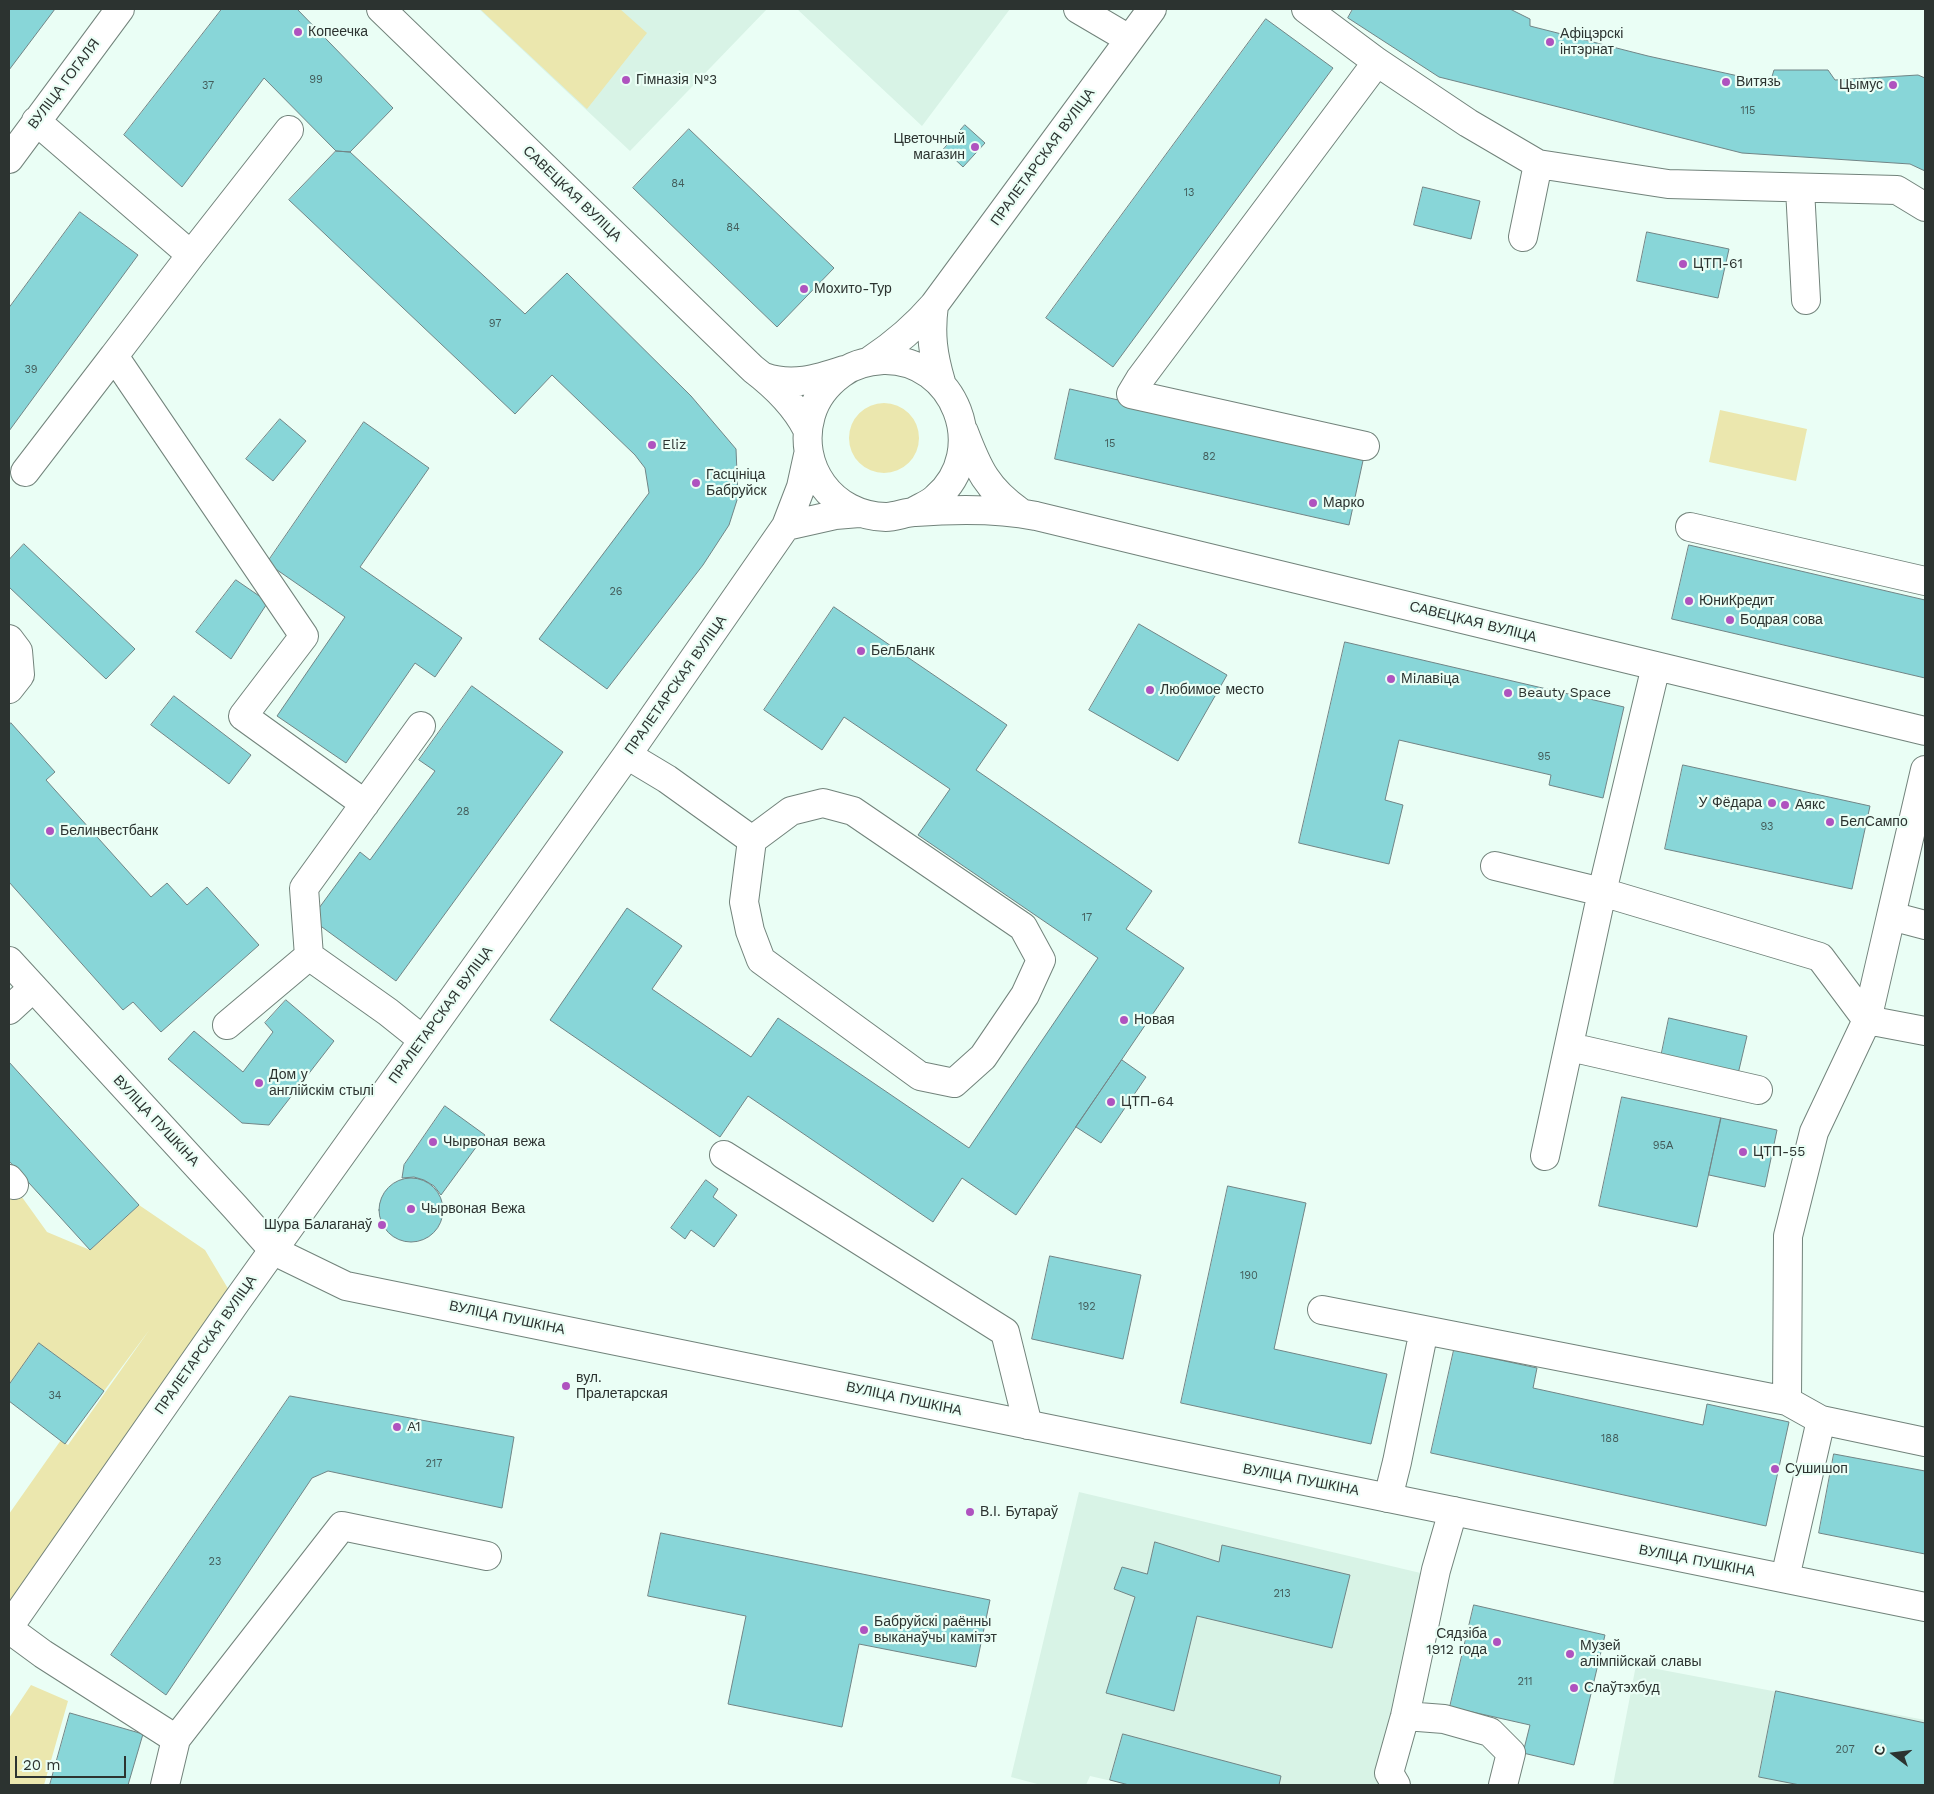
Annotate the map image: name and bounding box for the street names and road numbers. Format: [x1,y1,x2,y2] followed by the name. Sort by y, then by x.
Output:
[25,36,103,132] street label: ВУЛІЦА ГОГАЛЯ
[987,85,1099,229] street label: ПРАЛЕТАРСКАЯ ВУЛІЦА
[519,143,625,245] street label: САВЕЦКАЯ ВУЛІЦА
[1408,598,1538,646] street label: САВЕЦКАЯ ВУЛІЦА
[622,612,730,758] street label: ПРАЛЕТАРСКАЯ ВУЛІЦА
[385,943,497,1087] street label: ПРАЛЕТАРСКАЯ ВУЛІЦА
[110,1072,202,1170] street label: ВУЛІЦА ПУШКІНА
[152,1272,260,1418] street label: ПРАЛЕТАРСКАЯ ВУЛІЦА
[447,1298,567,1338] street label: ВУЛІЦА ПУШКІНА
[844,1379,964,1419] street label: ВУЛІЦА ПУШКІНА
[1241,1460,1361,1500] street label: ВУЛІЦА ПУШКІНА
[1637,1541,1757,1581] street label: ВУЛІЦА ПУШКІНА

